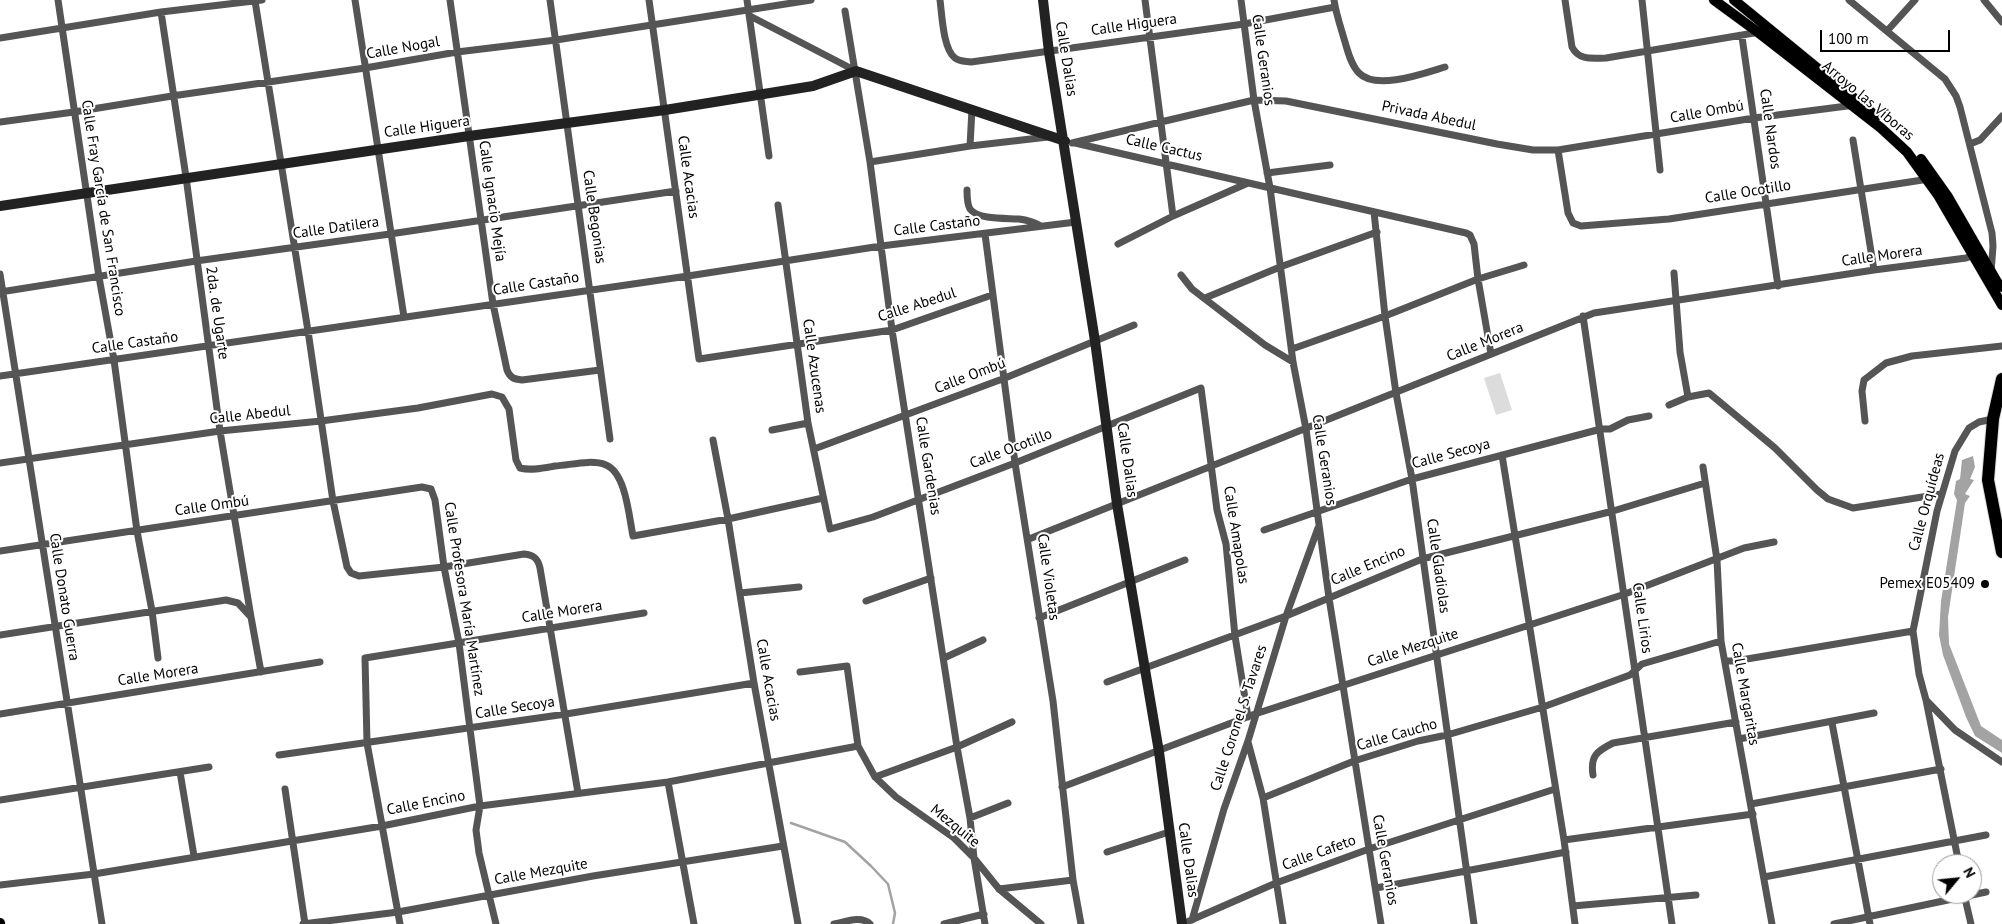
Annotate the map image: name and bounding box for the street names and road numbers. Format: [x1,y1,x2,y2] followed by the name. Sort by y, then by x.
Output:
[1090,10,1178,40] street label: Calle Higuera
[1248,13,1278,107] street label: Calle Geranios
[1051,20,1081,98] street label: Calle Dalias
[365,33,441,63] street label: Calle Nogal
[1818,57,1918,145] street label: Arroyo las Víboras
[1755,88,1785,170] street label: Calle Nardos
[1380,97,1478,135] street label: Privada Abedul
[1669,97,1745,127] street label: Calle Ombú
[77,99,129,317] street label: Calle Fray García de San Francisco
[383,112,471,142] street label: Calle Higuera
[1124,130,1204,166] street label: Calle Cactus
[673,134,703,220] street label: Calle Acacias
[475,139,509,263] street label: Calle Ignacio Mejía
[579,169,609,265] street label: Calle Begonias
[1704,176,1792,208] street label: Calle Ocotillo
[893,212,981,240] street label: Calle Castaño
[292,213,380,243] street label: Calle Datilera
[1840,241,1924,271] street label: Calle Morera
[202,265,232,361] street label: 2da. de Ugarte
[492,268,580,300] street label: Calle Castaño
[876,284,958,326] street label: Calle Abedul
[798,318,830,414] street label: Calle Azucenas
[1444,318,1526,366] street label: Calle Morera
[91,328,179,358] street label: Calle Castaño
[932,354,1008,398] street label: Calle Ombú
[209,402,291,428] street label: Calle Abedul
[1308,413,1340,507] street label: Calle Geranios
[911,415,945,517] street label: Calle Gardenias
[1113,421,1141,499] street label: Calle Dalias
[967,425,1055,473] street label: Calle Ocotillo
[1410,435,1492,473] street label: Calle Secoya
[1905,451,1949,553] street label: Calle Orquídeas
[1219,485,1253,585] street label: Calle Amapolas
[174,492,250,520] street label: Calle Ombú
[440,501,488,697] street label: Calle Profesora María Martínez
[1422,518,1454,614] street label: Calle Gladiolas
[45,532,83,662] street label: Calle Donato Guerra
[1033,532,1063,622] street label: Calle Violetas
[1328,542,1408,590] street label: Calle Encino
[1628,581,1656,655] street label: Calle Lirios
[520,597,604,627] street label: Calle Morera
[1365,625,1461,671] street label: Calle Mezquite
[752,637,784,723] street label: Calle Acacias
[1727,641,1763,747] street label: Calle Margaritas
[1207,643,1271,793] street label: Calle Coronel S. Tavares
[116,660,200,690] street label: Calle Morera
[474,693,556,723] street label: Calle Secoya
[1355,715,1439,755] street label: Calle Caucho
[385,787,467,819] street label: Calle Encino
[927,801,983,851] street label: Mezquite
[1368,813,1402,907] street label: Calle Geranios
[1174,821,1202,899] street label: Calle Dalias
[1280,831,1358,875] street label: Calle Cafeto
[493,855,589,889] street label: Calle Mezquite

